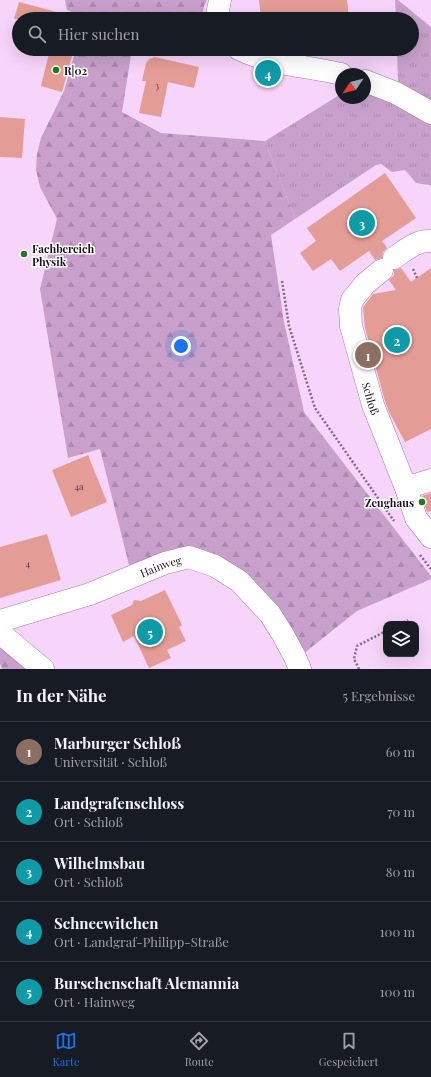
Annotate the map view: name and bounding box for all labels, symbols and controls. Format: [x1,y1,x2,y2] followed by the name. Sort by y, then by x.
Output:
[12,12,419,56] search box
[26,23,48,45] icon: search
[58,24,140,44] text: Hier suchen
[255,58,281,88] pin: 4
[64,63,87,78] place label: R|02
[51,65,61,75] marker: R|02
[335,68,371,104] north arrow
[155,79,159,91] house number: 3
[349,208,375,238] pin: 3
[32,241,95,269] place label: Fachbereich Physik
[19,249,29,259] marker: Fachbereich Physik
[384,325,410,355] pin: 2
[171,336,191,356] your location
[355,340,381,370] pin: 1
[359,380,384,417] street label: Schloß
[75,480,84,492] house number: 4a
[365,495,414,510] place label: Zeughaus
[417,497,427,507] marker: Zeughaus
[137,552,183,580] street label: Hainweg
[26,557,31,569] house number: 4
[137,617,163,647] pin: 5
[383,621,419,657] map controls
[383,621,419,657] button: layers
[16,684,107,706] text: In der Nähe
[342,687,415,704] text: 5 Ergebnisse
[54,733,181,753] text: Marburger Schloß
[27,743,31,760] text: 1
[386,743,415,760] text: 60 m
[54,753,167,770] text: Universität · Schloß
[54,793,184,813] text: Landgrafenschloss
[26,803,32,820] text: 2
[387,803,415,820] text: 70 m
[54,813,123,830] text: Ort · Schloß
[54,853,145,873] text: Wilhelmsbau
[26,863,32,880] text: 3
[386,863,415,880] text: 80 m
[54,873,123,890] text: Ort · Schloß
[54,913,159,933] text: Schneewitchen
[26,923,32,940] text: 4
[380,923,415,940] text: 100 m
[54,933,229,950] text: Ort · Landgraf-Philipp-Straße
[54,973,239,993] text: Burschenschaft Alemannia
[26,983,32,1000] text: 5
[380,983,415,1000] text: 100 m
[54,993,135,1010] text: Ort · Hainweg
[53,1030,80,1069] tab: Karte
[185,1030,214,1069] tab: Route
[319,1030,378,1069] tab: Gespeichert

